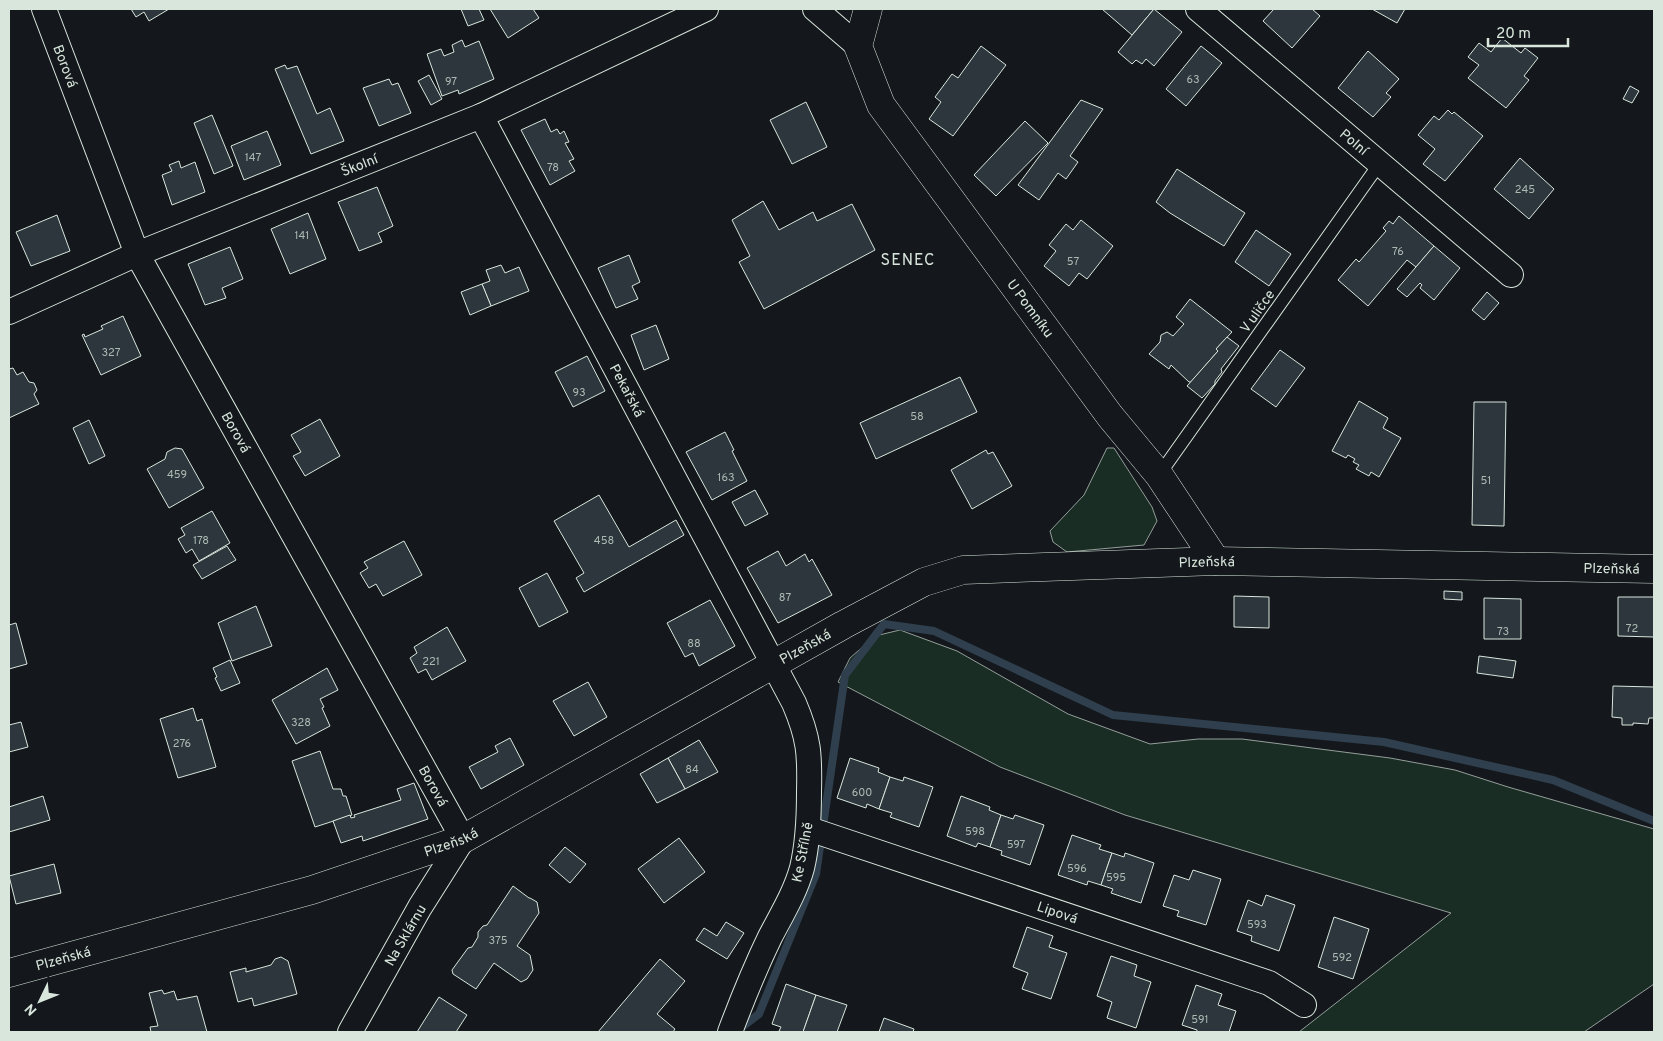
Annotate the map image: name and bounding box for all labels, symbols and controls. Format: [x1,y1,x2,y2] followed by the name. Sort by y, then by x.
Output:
[1488,15,1568,47] scale bar
[1496,25,1531,44] text: 20 m
[48,43,80,90] street label: Borová
[1186,73,1200,87] house number: 63
[445,75,457,89] house number: 97
[1336,126,1372,161] street label: Polní
[245,151,261,165] house number: 147
[338,151,382,181] street label: Školní
[547,161,559,175] house number: 78
[1515,183,1535,197] house number: 245
[295,229,309,243] house number: 141
[1392,245,1404,259] house number: 76
[881,251,935,271] district label: SENEC
[1067,255,1079,269] house number: 57
[1002,277,1056,342] street label: U Pomníku
[1237,287,1279,337] street label: V uličce
[102,346,121,360] house number: 327
[605,362,647,421] street label: Pekařská
[572,386,586,400] house number: 93
[217,409,253,456] street label: Borová
[910,410,924,424] house number: 58
[167,468,187,482] house number: 459
[717,471,735,485] house number: 163
[1481,474,1491,488] house number: 51
[193,534,209,548] house number: 178
[594,534,614,548] house number: 458
[1178,554,1235,572] street label: Plzeňská
[1583,561,1640,579] street label: Plzeňská
[779,591,791,605] house number: 87
[1626,622,1638,636] house number: 72
[1497,625,1509,639] house number: 73
[777,626,834,669] street label: Plzeňská
[687,637,701,651] house number: 88
[422,655,440,669] house number: 221
[291,716,311,730] house number: 328
[173,737,191,751] house number: 276
[414,763,450,810] street label: Borová
[685,763,699,777] house number: 84
[852,786,872,800] house number: 600
[789,821,818,884] street label: Ke Střílně
[422,825,482,862] street label: Plzeňská
[965,825,985,839] house number: 598
[1007,838,1026,852] house number: 597
[1067,862,1087,876] house number: 596
[1106,871,1126,885] house number: 595
[1034,899,1080,928] street label: Lipová
[382,902,431,970] street label: Na Sklárnu
[1247,918,1267,932] house number: 593
[488,934,508,948] house number: 375
[34,944,93,975] street label: Plzeňská
[1332,951,1352,965] house number: 592
[15,976,65,1026] north arrow
[22,999,41,1018] text: N
[1191,1013,1209,1027] house number: 591

